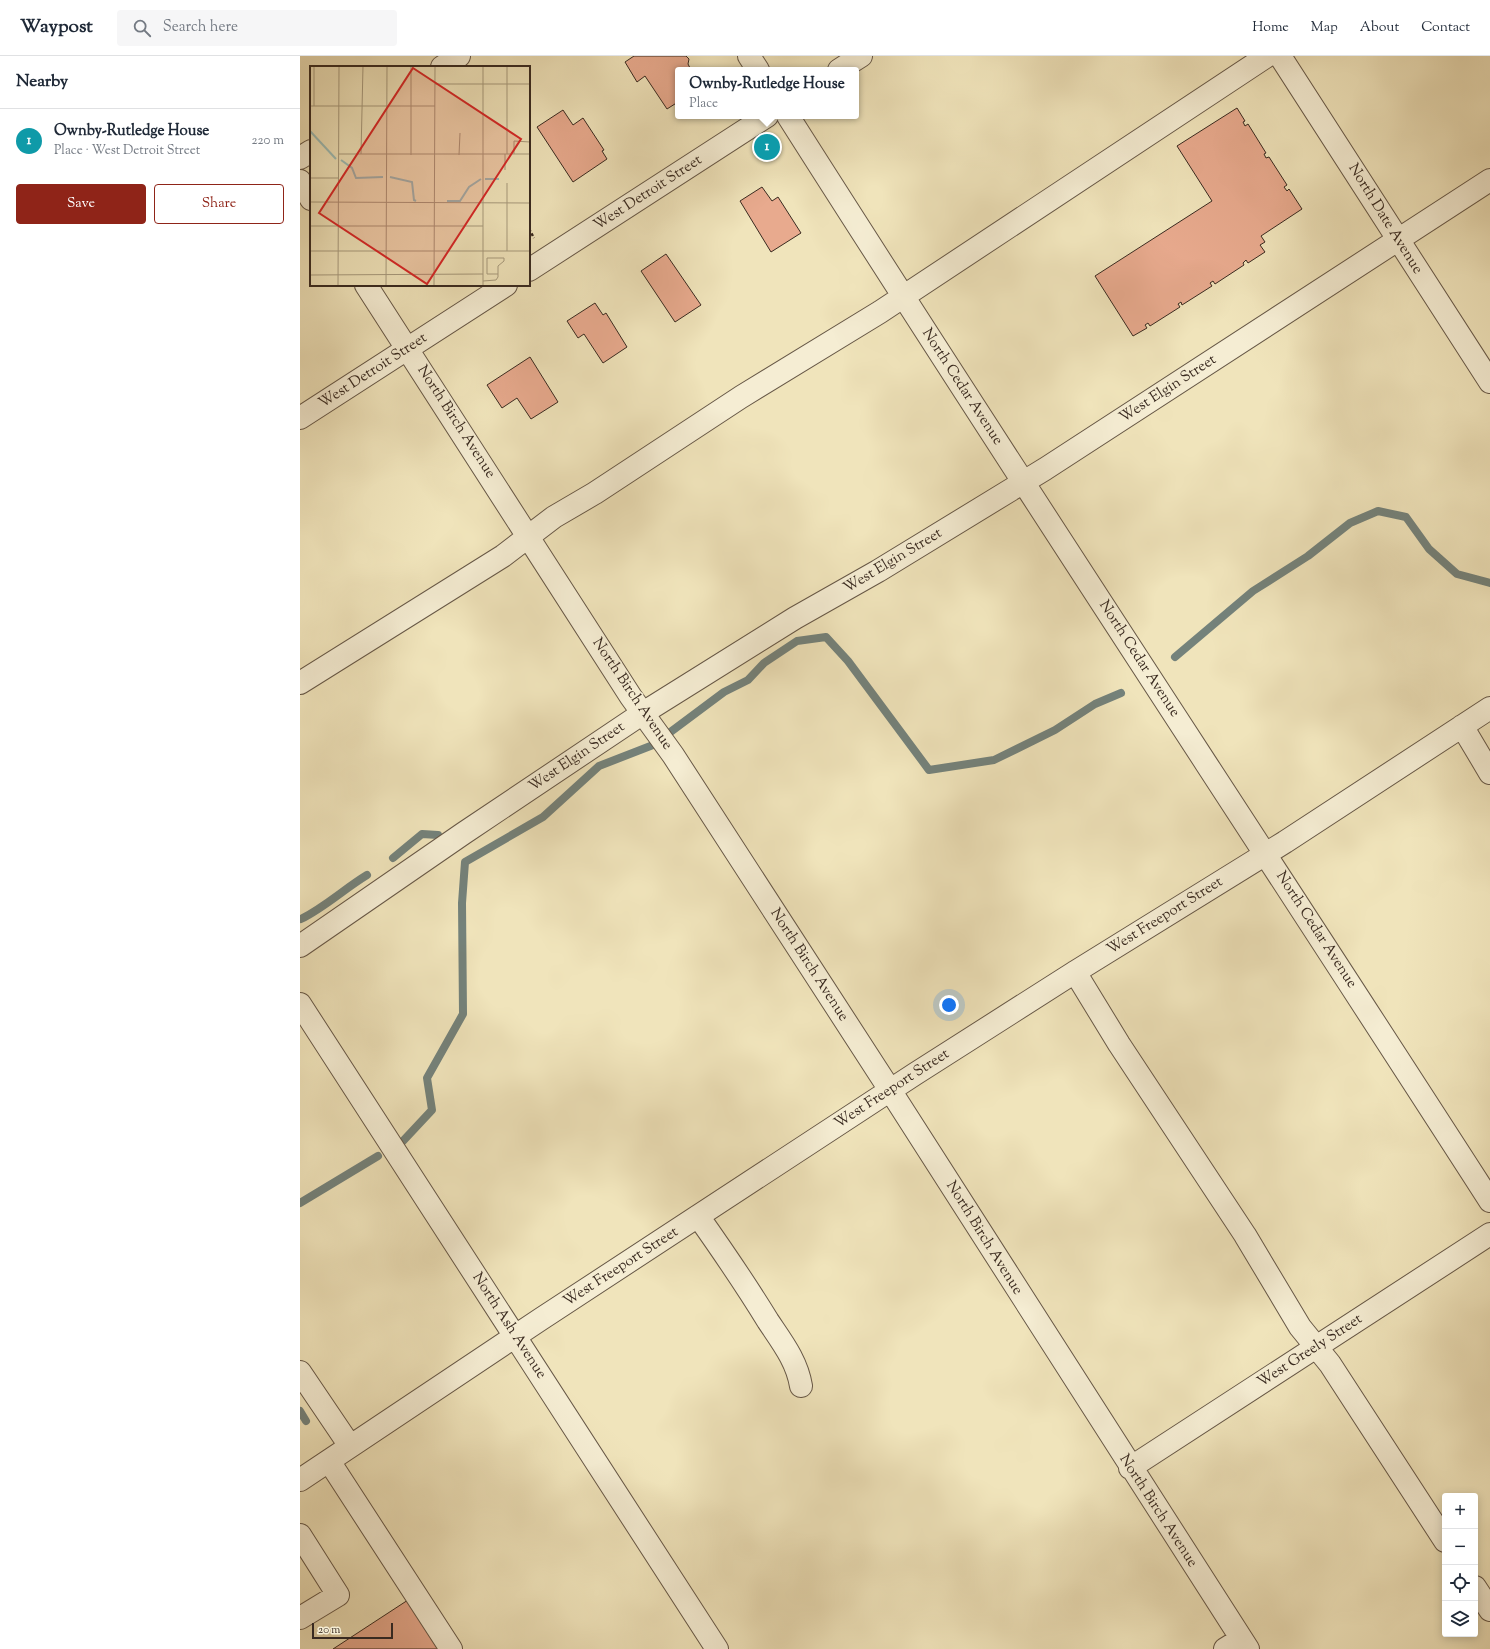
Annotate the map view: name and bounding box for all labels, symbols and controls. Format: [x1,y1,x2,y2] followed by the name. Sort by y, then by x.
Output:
[117,10,397,46] search box
[20,14,93,41] text: Waypost
[131,17,153,39] icon: search
[163,17,238,38] text: Search here
[1252,18,1289,38] text: Home
[1311,18,1338,38] text: Map
[1360,18,1399,38] text: About
[1421,18,1470,38] text: Contact
[310,66,530,286] inset map
[675,67,859,119] popup
[16,70,68,94] text: Nearby
[689,74,845,95] text: Ownby-Rutledge House
[689,95,718,113] text: Place
[54,121,209,142] text: Ownby-Rutledge House
[27,132,31,150] text: 1
[251,132,284,150] text: 220 m
[754,132,780,162] pin: 1
[54,142,200,160] text: Place · West Detroit Street
[590,150,706,236] street label: West Detroit Street
[1342,160,1428,278] street label: North Date Avenue
[16,184,146,224] button: Save
[154,184,284,224] button: Share
[916,324,1008,450] street label: North Cedar Avenue
[315,328,431,414] street label: West Detroit Street
[1115,350,1221,428] street label: West Elgin Street
[412,361,500,483] street label: North Birch Avenue
[840,523,946,599] street label: West Elgin Street
[1093,596,1185,722] street label: North Cedar Avenue
[587,634,677,754] street label: North Birch Avenue
[525,717,629,797] street label: West Elgin Street
[1270,867,1362,993] street label: North Cedar Avenue
[1103,872,1227,960] street label: West Freeport Street
[765,904,853,1026] street label: North Birch Avenue
[939,995,959,1015] your location
[830,1044,954,1134] street label: West Freeport Street
[940,1177,1028,1299] street label: North Birch Avenue
[559,1222,683,1312] street label: West Freeport Street
[467,1269,551,1383] street label: North Ash Avenue
[1253,1309,1367,1393] street label: West Greely Street
[1114,1450,1202,1572] street label: North Birch Avenue
[1442,1493,1478,1637] map controls
[1442,1493,1478,1529] button: +
[1442,1529,1478,1565] button: −
[1442,1565,1478,1601] button: locate
[1442,1601,1478,1637] button: layers
[312,1621,393,1640] scale bar
[318,1622,340,1638] text: 20 m

